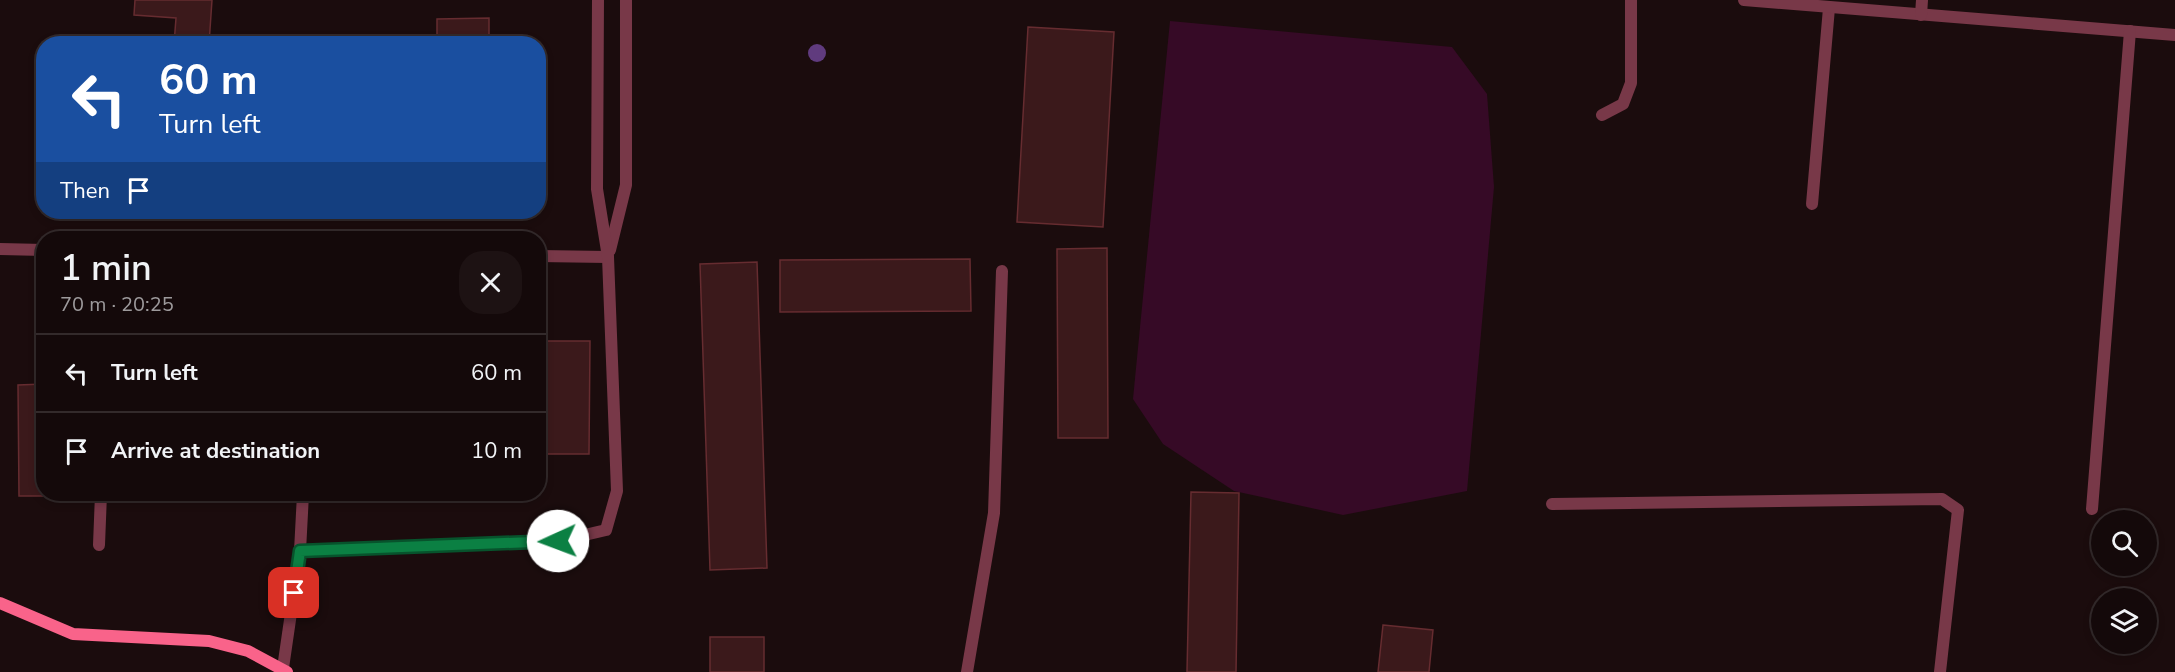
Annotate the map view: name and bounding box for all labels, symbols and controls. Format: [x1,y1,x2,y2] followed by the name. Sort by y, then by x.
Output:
[159,52,258,109] text: 60 m
[60,60,138,138] icon: left
[159,106,260,143] text: Turn left
[122,174,155,207] icon: arrive
[60,176,110,206] text: Then
[60,244,152,293] text: 1 min
[459,251,522,314] button: close
[60,291,174,318] text: 70 m · 20:25
[60,357,93,390] icon: left
[111,358,198,388] text: Turn left
[471,358,522,388] text: 60 m
[60,435,93,468] icon: arrive
[111,436,320,466] text: Arrive at destination
[471,436,522,466] text: 10 m
[526,509,590,573] position arrow
[2091,510,2157,654] map controls
[2091,510,2157,576] button: search
[268,567,319,618] pin
[277,576,310,609] icon: arrive
[2091,588,2157,654] button: layers

